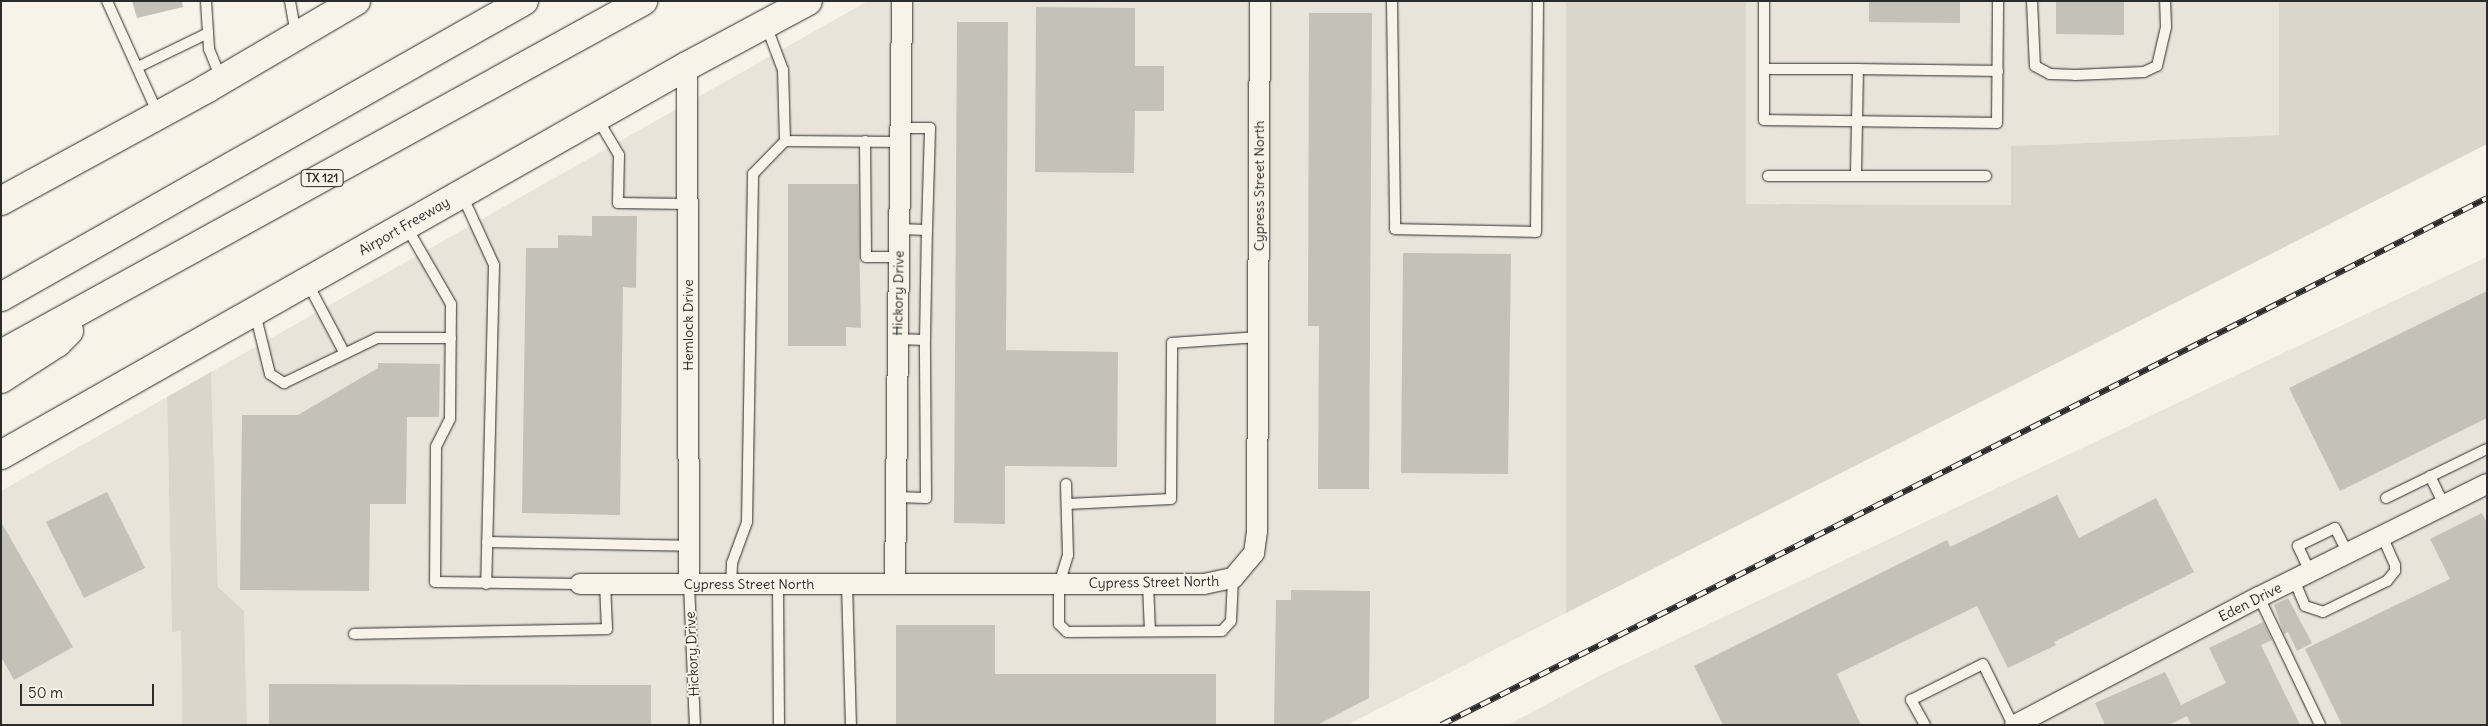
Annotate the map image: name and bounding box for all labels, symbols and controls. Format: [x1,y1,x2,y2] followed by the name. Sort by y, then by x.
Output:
[1251,121,1267,251] street label: Cypress Street North
[300,168,344,188] road number: TX 121
[356,193,452,259] street label: Airport Freeway
[889,250,907,336] street label: Hickory Drive
[680,279,696,371] street label: Hemlock Drive
[1089,572,1219,592] street label: Cypress Street North
[684,576,814,592] street label: Cypress Street North
[2216,579,2284,625] street label: Eden Drive
[681,611,703,697] street label: Hickory Drive
[22,674,156,706] scale bar
[28,683,63,702] text: 50 m

